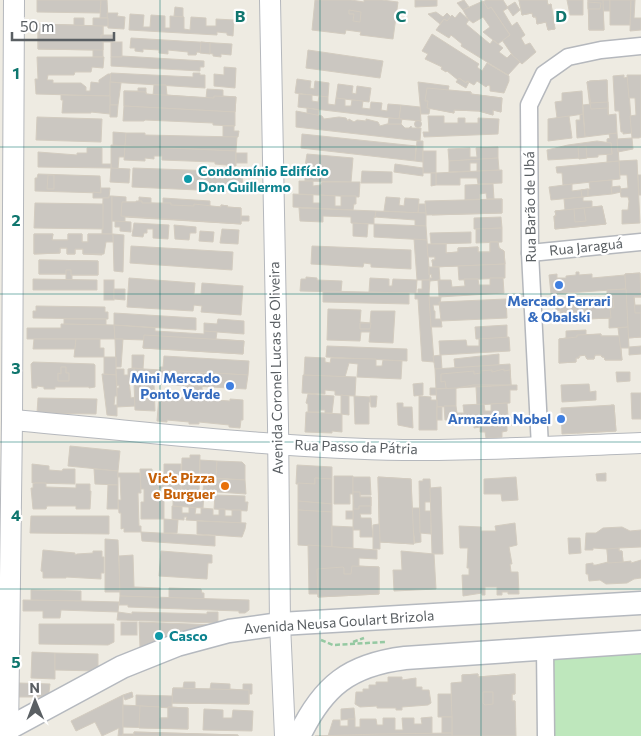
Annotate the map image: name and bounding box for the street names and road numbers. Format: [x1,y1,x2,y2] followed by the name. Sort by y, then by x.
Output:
[520,151,539,263] street label: Rua Barão de Ubá
[548,234,624,259] street label: Rua Jaraguá
[265,261,286,475] street label: Avenida Coronel Lucas de Oliveira
[294,436,418,457] street label: Rua Passo da Pátria
[243,606,435,637] street label: Avenida Neusa Goulart Brizola

